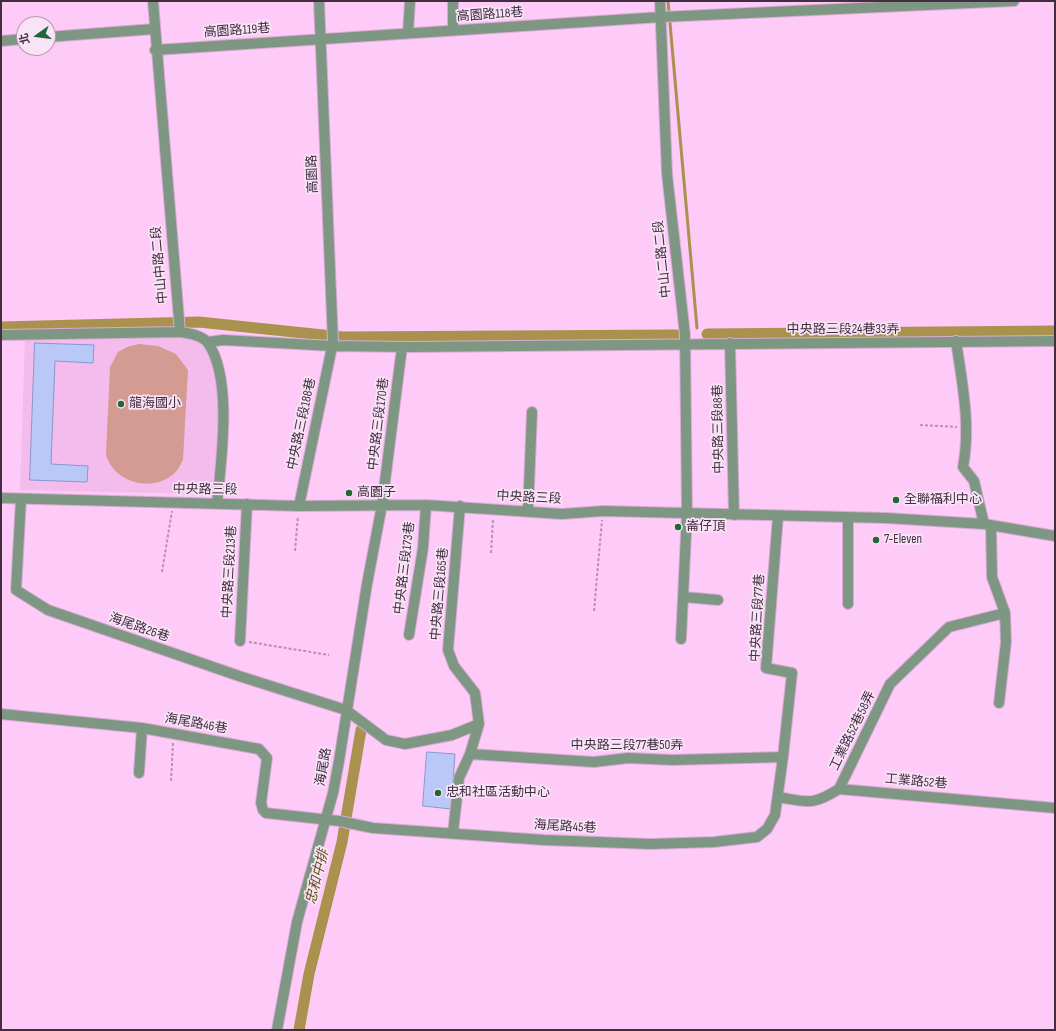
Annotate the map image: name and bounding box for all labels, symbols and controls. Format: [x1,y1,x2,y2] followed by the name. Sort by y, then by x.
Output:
[456,5,524,25] street label: 高園路118巷
[16,16,56,56] north arrow
[203,21,271,41] street label: 高園路119巷
[17,32,32,46] text: 北
[305,154,321,194] street label: 高園路
[651,219,675,299] street label: 中山二路二段
[149,225,171,305] street label: 中山中路二段
[787,322,899,338] street label: 中央路三段24巷33弄
[285,376,319,472] street label: 中央路三段188巷
[366,377,392,471] street label: 中央路三段170巷
[710,384,728,474] street label: 中央路三段88巷
[129,396,181,412] place label: 龍海國小
[116,399,126,409] marker: 龍海國小
[172,482,238,498] street label: 中央路三段
[357,485,396,501] place label: 高園子
[344,488,354,498] marker: 高園子
[496,489,562,507] street label: 中央路三段
[904,492,982,508] place label: 全聯福利中心
[891,495,901,505] marker: 全聯福利中心
[686,519,725,535] place label: 崙仔頂
[392,521,418,615] street label: 中央路三段173巷
[673,522,683,532] marker: 崙仔頂
[220,525,240,619] street label: 中央路三段213巷
[884,532,922,548] place label: 7-Eleven
[871,535,881,545] marker: 7-Eleven
[428,547,452,641] street label: 中央路三段165巷
[748,573,768,663] street label: 中央路三段77巷
[107,610,171,646] street label: 海尾路26巷
[827,689,879,773] street label: 工業路52巷58弄
[164,711,228,737] street label: 海尾路46巷
[571,738,683,754] street label: 中央路三段77巷50弄
[313,746,335,788] street label: 海尾路
[884,772,948,792] street label: 工業路52巷
[446,785,550,801] place label: 忠和社區活動中心
[433,788,443,798] marker: 忠和社區活動中心
[533,818,597,836] street label: 海尾路45巷
[303,848,333,906] water label: 忠和中排

